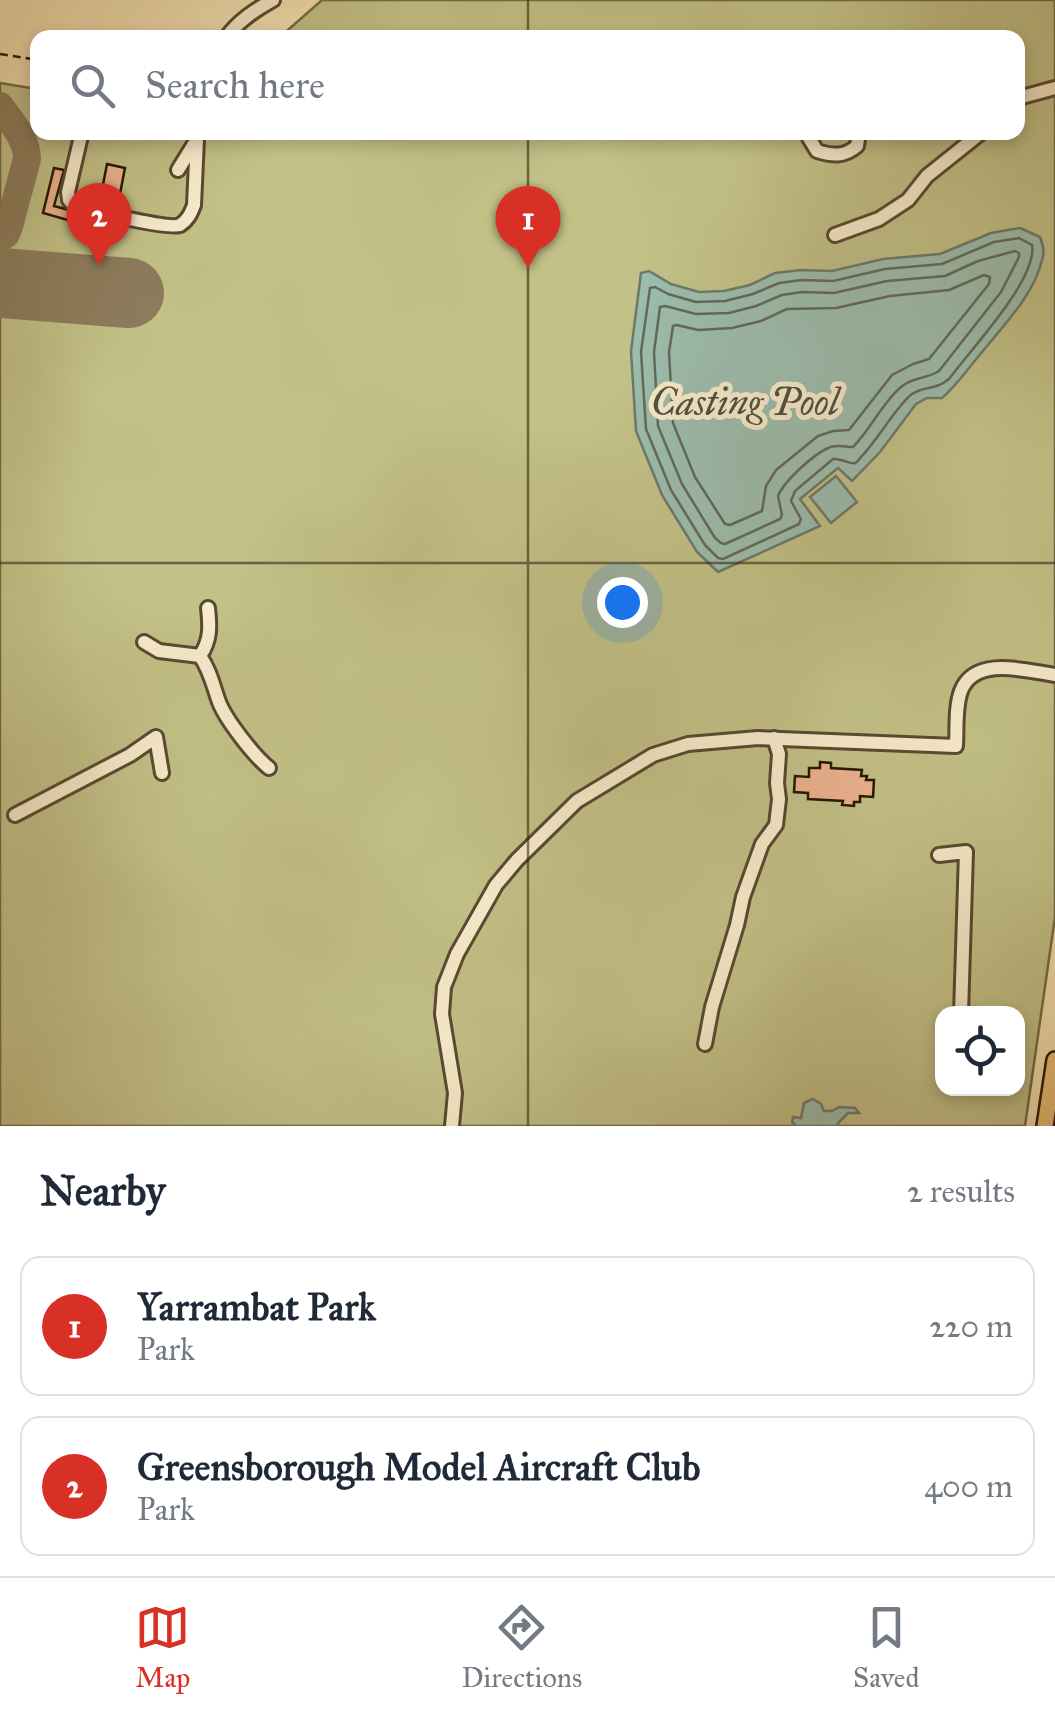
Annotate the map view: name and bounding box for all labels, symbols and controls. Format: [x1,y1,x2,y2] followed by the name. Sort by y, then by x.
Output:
[30,30,1025,140] search box
[65,58,120,113] icon: search
[145,62,325,108] text: Search here
[66,182,132,265] pin: 2
[496,186,560,268] pin: 1
[651,379,842,425] water label: Casting Pool
[597,577,648,628] your location
[935,1006,1025,1096] map controls
[935,1006,1025,1096] button: locate
[40,1165,165,1217] text: Nearby
[907,1172,1015,1211] text: 2 results
[137,1284,376,1330] text: Yarrambat Park
[68,1307,81,1346] text: 1
[929,1307,1013,1346] text: 220 m
[137,1330,195,1369] text: Park
[137,1444,700,1490] text: Greensborough Model Aircraft Club
[67,1467,82,1506] text: 2
[924,1467,1013,1506] text: 400 m
[137,1490,195,1529] text: Park
[135,1600,190,1695] tab: Map
[461,1600,582,1695] tab: Directions
[853,1600,920,1695] tab: Saved

